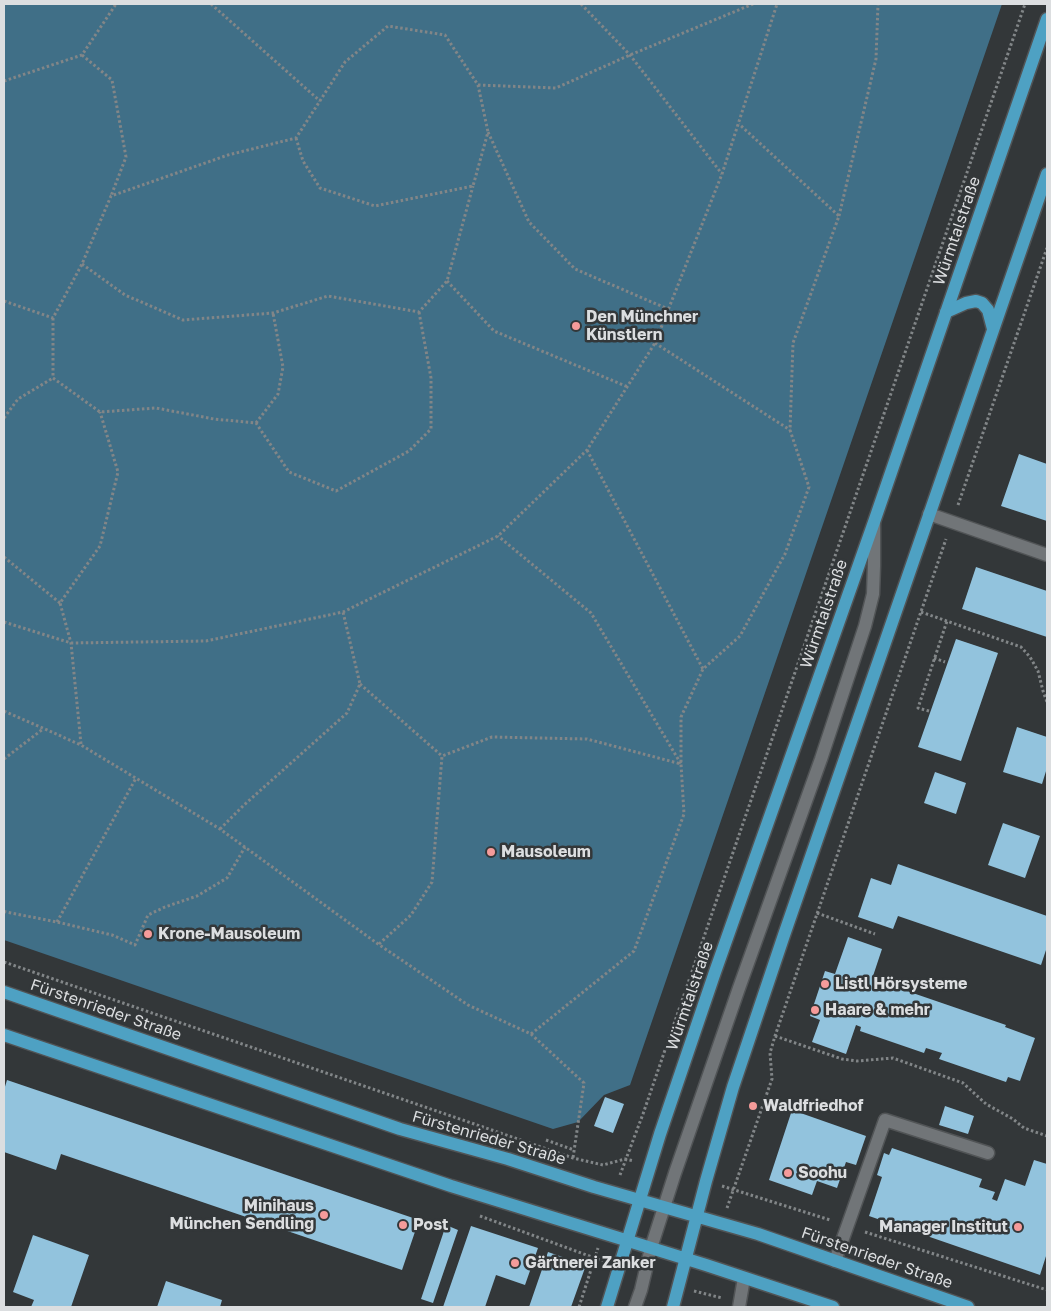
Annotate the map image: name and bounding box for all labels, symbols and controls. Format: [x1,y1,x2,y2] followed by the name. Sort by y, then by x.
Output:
[929,174,985,288] street label: Würmtalstraße
[586,307,698,345] place label: Den Münchner Künstlern
[570,320,582,332] marker: Den Münchner Künstlern
[796,557,852,671] street label: Würmtalstraße
[501,842,591,862] place label: Mausoleum
[485,846,497,858] marker: Mausoleum
[158,924,300,944] place label: Krone-Mausoleum
[142,928,154,940] marker: Krone-Mausoleum
[662,939,718,1053] street label: Würmtalstraße
[835,974,968,994] place label: Listl Hörsysteme
[28,975,184,1045] street label: Fürstenrieder Straße
[819,978,831,990] marker: Listl Hörsysteme
[825,1000,930,1020] place label: Haare & mehr
[809,1004,821,1016] marker: Haare & mehr
[763,1096,863,1116] place label: Waldfriedhof
[747,1100,759,1112] marker: Waldfriedhof
[410,1107,568,1169] street label: Fürstenrieder Straße
[798,1163,847,1183] place label: Soohu
[782,1167,794,1179] marker: Soohu
[170,1196,314,1234] place label: Minihaus München Sendling
[318,1209,330,1221] marker: Minihaus München Sendling
[413,1215,448,1235] place label: Post
[879,1217,1008,1237] place label: Manager Institut
[397,1219,409,1231] marker: Post
[1012,1221,1024,1233] marker: Manager Institut
[799,1223,955,1293] street label: Fürstenrieder Straße
[525,1253,656,1273] place label: Gärtnerei Zanker
[509,1257,521,1269] marker: Gärtnerei Zanker

